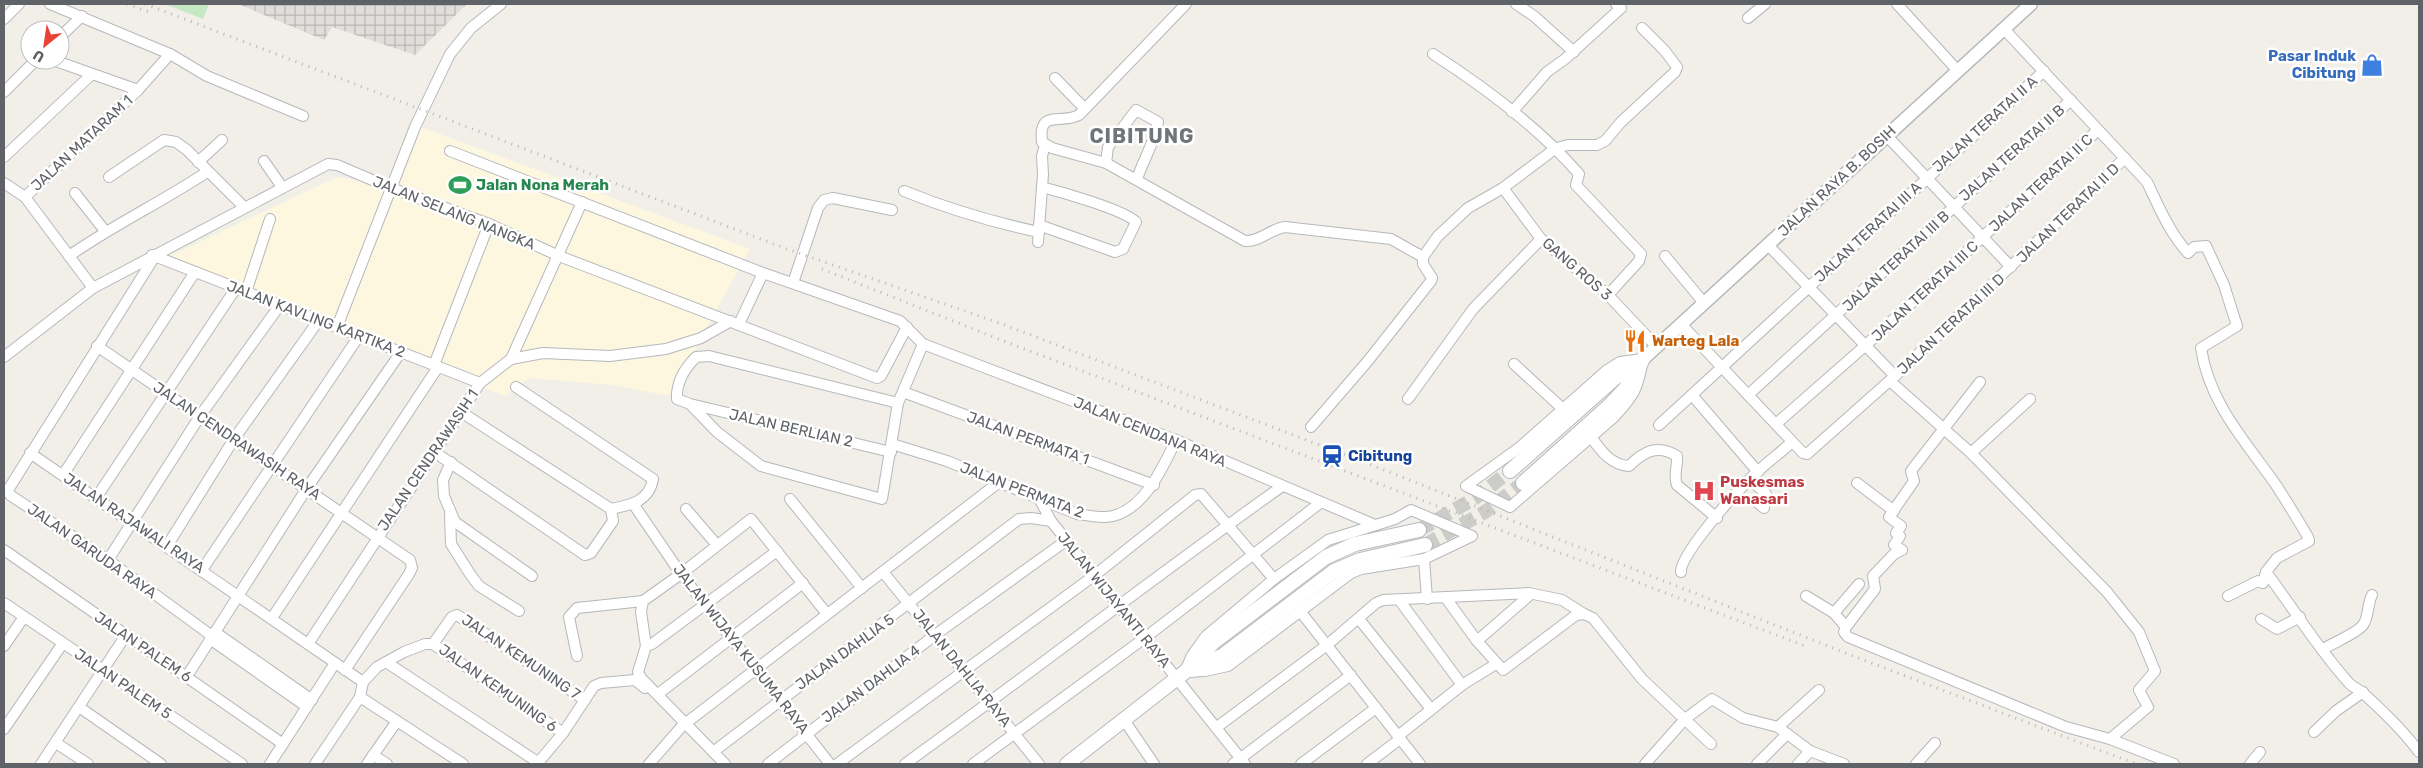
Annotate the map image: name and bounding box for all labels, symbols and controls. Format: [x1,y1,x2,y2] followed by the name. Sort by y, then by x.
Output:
[20,20,70,70] north arrow
[30,46,47,66] text: U
[2268,47,2356,82] place label: Pasar Induk Cibitung
[2359,52,2385,78] shop icon: Pasar Induk Cibitung
[1929,72,2041,176] street label: JALAN TERATAI II A
[27,91,137,195] street label: JALAN MATARAM 1
[1956,101,2068,205] street label: JALAN TERATAI II B
[1774,122,1900,240] street label: JALAN RAYA B. BOSIH
[1090,124,1194,148] district label: CIBITUNG
[1985,130,2097,236] street label: JALAN TERATAI II C
[2013,159,2123,267] street label: JALAN TERATAI II D
[370,172,538,254] street label: JALAN SELANG NANGKA
[447,172,473,198] sports icon: Jalan Nona Merah
[476,176,609,194] place label: Jalan Nona Merah
[1811,178,1925,286] street label: JALAN TERATAI III A
[1839,207,1953,315] street label: JALAN TERATAI III B
[1539,234,1615,304] street label: GANG ROS 3
[1868,237,1982,345] street label: JALAN TERATAI III C
[1894,270,2008,378] street label: JALAN TERATAI III D
[224,277,408,361] street label: JALAN KAVLING KARTIKA 2
[1622,328,1648,354] restaurant icon: Warteg Lala
[1652,332,1740,350] place label: Warteg Lala
[150,378,324,504] street label: JALAN CENDRAWASIH RAYA
[374,386,482,534] street label: JALAN CENDRAWASIH 1
[1071,393,1229,471] street label: JALAN CENDANA RAYA
[727,405,855,451] street label: JALAN BERLIAN 2
[964,408,1092,468] street label: JALAN PERMATA 1
[1319,443,1345,469] station icon: Cibitung
[1348,447,1412,465] place label: Cibitung
[958,458,1087,522] street label: JALAN PERMATA 2
[60,469,208,577] street label: JALAN RAJAWALI RAYA
[1720,473,1805,508] place label: Puskesmas Wanasari
[1691,478,1717,504] hospital icon: Puskesmas Wanasari
[24,500,160,602] street label: JALAN GARUDA RAYA
[1054,529,1174,671] street label: JALAN WIJAYANTI RAYA
[669,561,813,737] street label: JALAN WIJAYA KUSUMA RAYA
[909,606,1015,730] street label: JALAN DAHLIA RAYA
[91,608,195,686] street label: JALAN PALEM 6
[792,610,898,694] street label: JALAN DAHLIA 5
[458,611,584,703] street label: JALAN KEMUNING 7
[435,640,561,736] street label: JALAN KEMUNING 6
[818,641,924,727] street label: JALAN DAHLIA 4
[71,645,175,723] street label: JALAN PALEM 5

